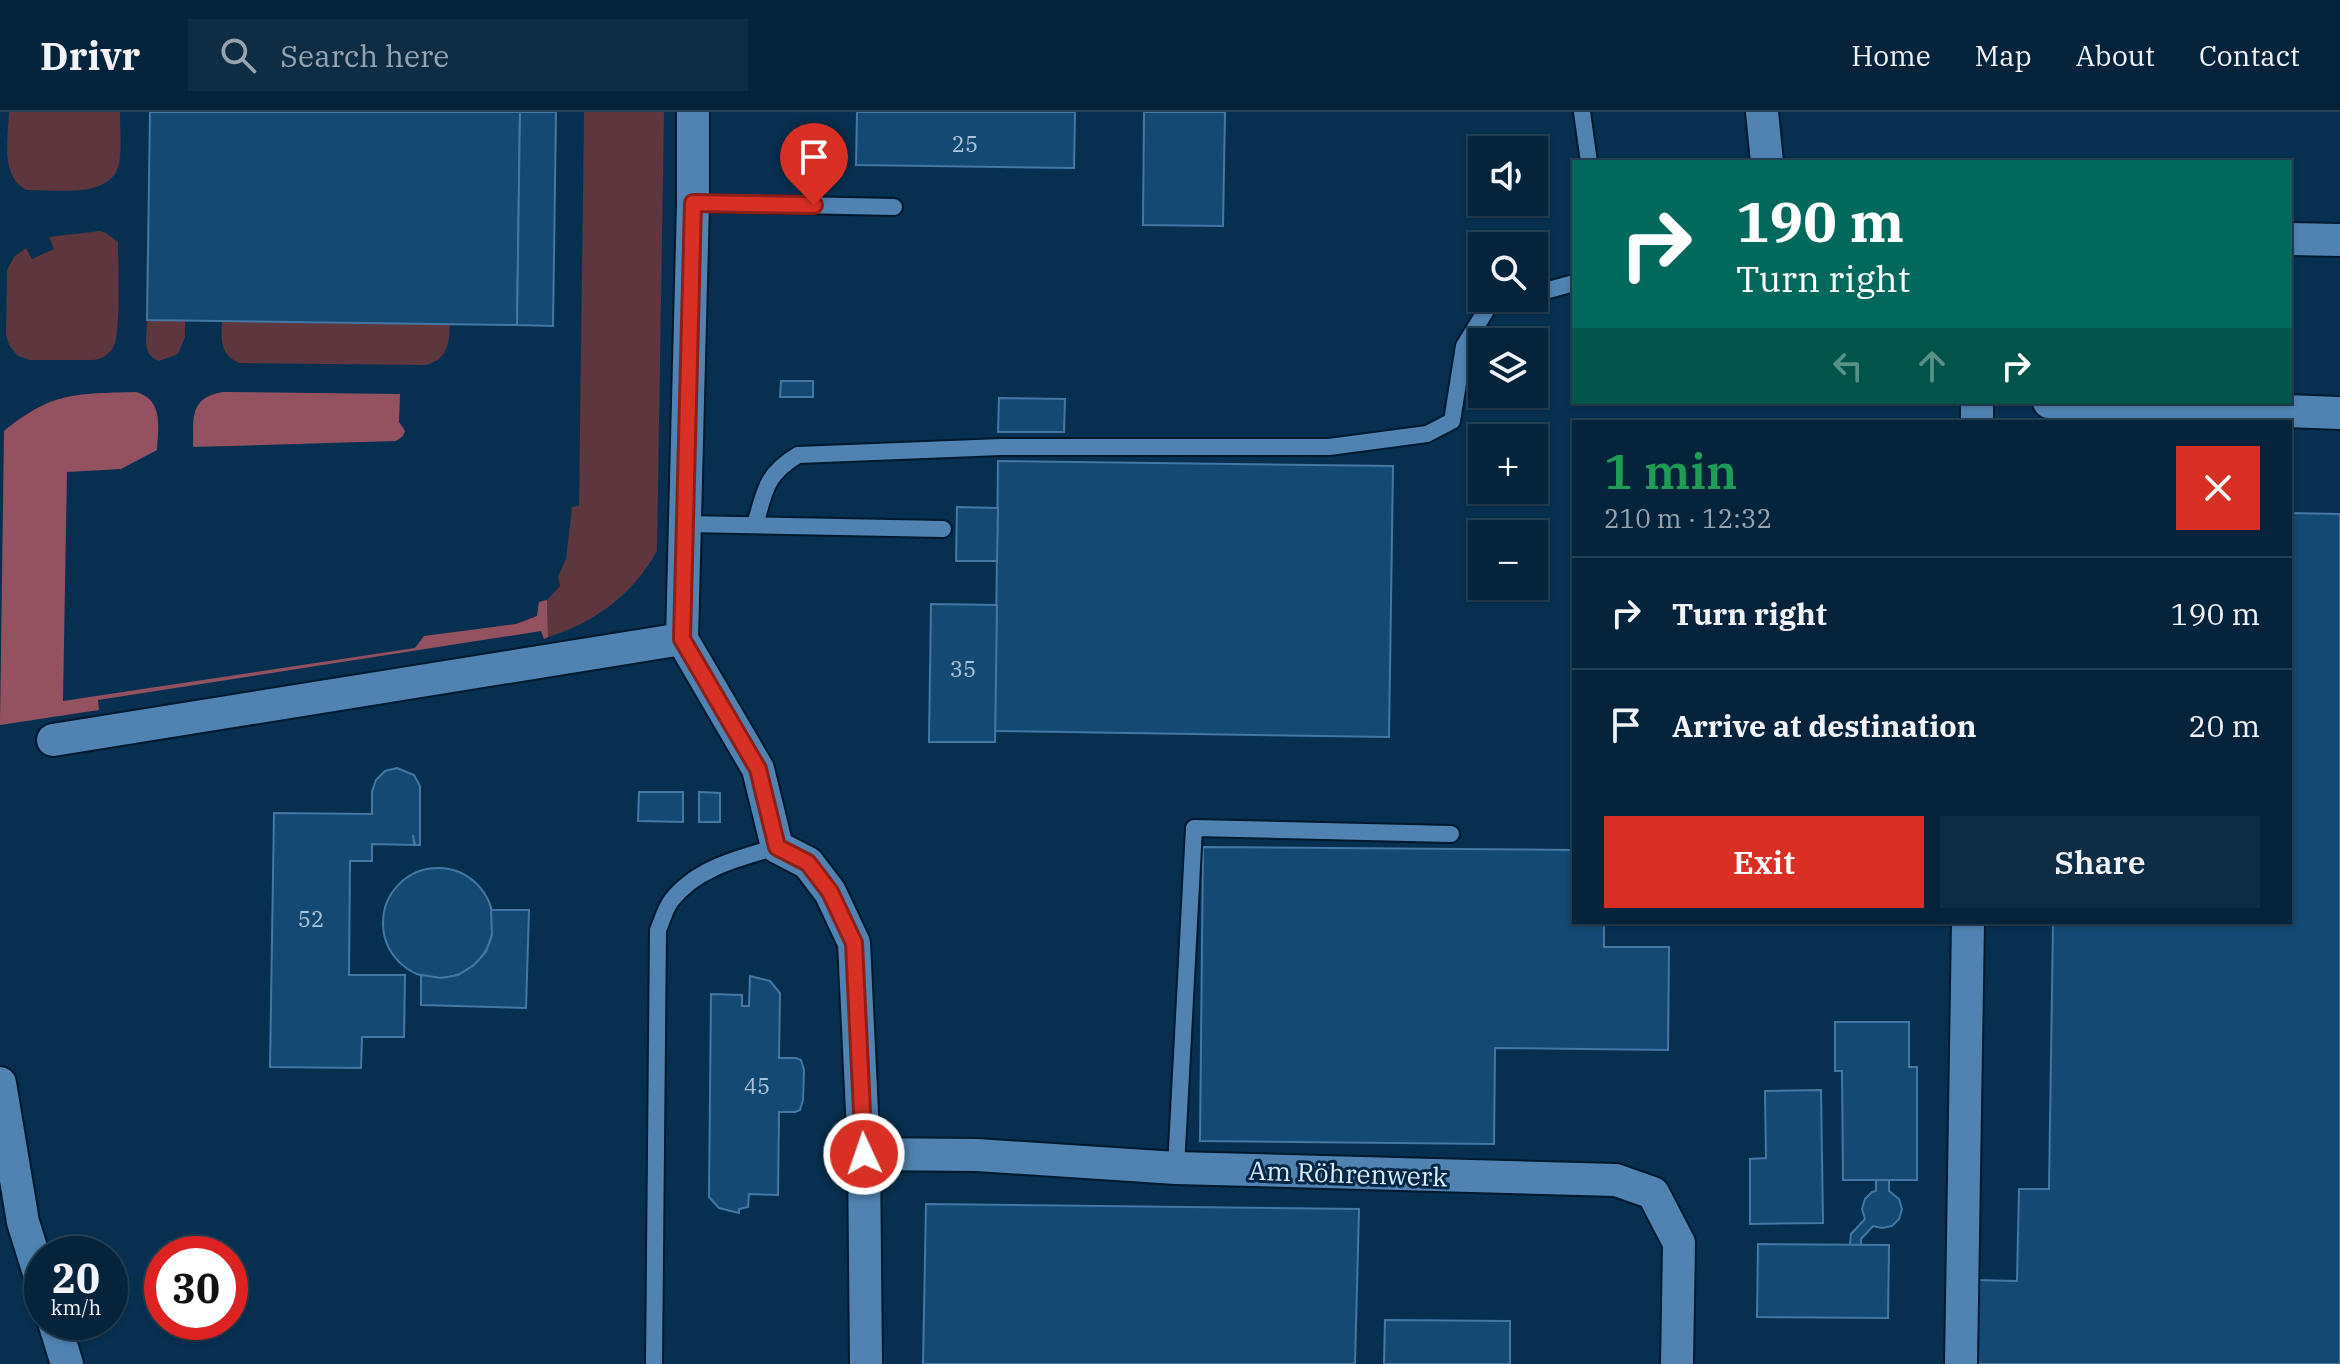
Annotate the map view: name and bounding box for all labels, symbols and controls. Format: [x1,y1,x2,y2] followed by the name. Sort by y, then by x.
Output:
[188,19,748,91] search box
[40,31,140,80] text: Drivr
[216,33,260,77] icon: search
[280,36,449,75] text: Search here
[1851,37,1931,74] text: Home
[1975,37,2032,74] text: Map
[2076,37,2155,74] text: About
[2199,37,2300,74] text: Contact
[780,123,848,205] pin
[952,129,978,158] house number: 25
[792,135,836,179] icon: arrive
[1468,136,1548,600] map controls
[1468,136,1548,216] button: sound
[1736,185,1904,257] text: 190 m
[1604,192,1708,296] icon: right
[1468,232,1548,312] button: search
[1736,255,1910,302] text: Turn right
[1468,328,1548,408] button: layers
[1826,344,1870,388] icon: left
[1910,344,1954,388] icon: ahead
[1994,344,2038,388] icon: right
[1468,424,1548,504] button: +
[1604,440,1737,502] text: 1 min
[2176,446,2260,530] button: close
[1604,501,1772,535] text: 210 m · 12:32
[1468,520,1548,600] button: −
[1604,591,1648,635] icon: right
[1672,594,1827,633] text: Turn right
[2170,594,2260,633] text: 190 m
[950,654,976,683] house number: 35
[1604,703,1648,747] icon: arrive
[1672,706,1977,745] text: Arrive at destination
[2188,706,2260,745] text: 20 m
[1604,816,1924,908] button: Exit
[1940,816,2260,908] button: Share
[298,904,324,933] house number: 52
[744,1071,770,1100] house number: 45
[822,1112,906,1196] position arrow
[1248,1153,1448,1193] street label: Am Röhrenwerk
[144,1236,248,1340] speed limit sign: 30
[52,1252,100,1304] text: 20
[51,1294,101,1321] text: km/h

